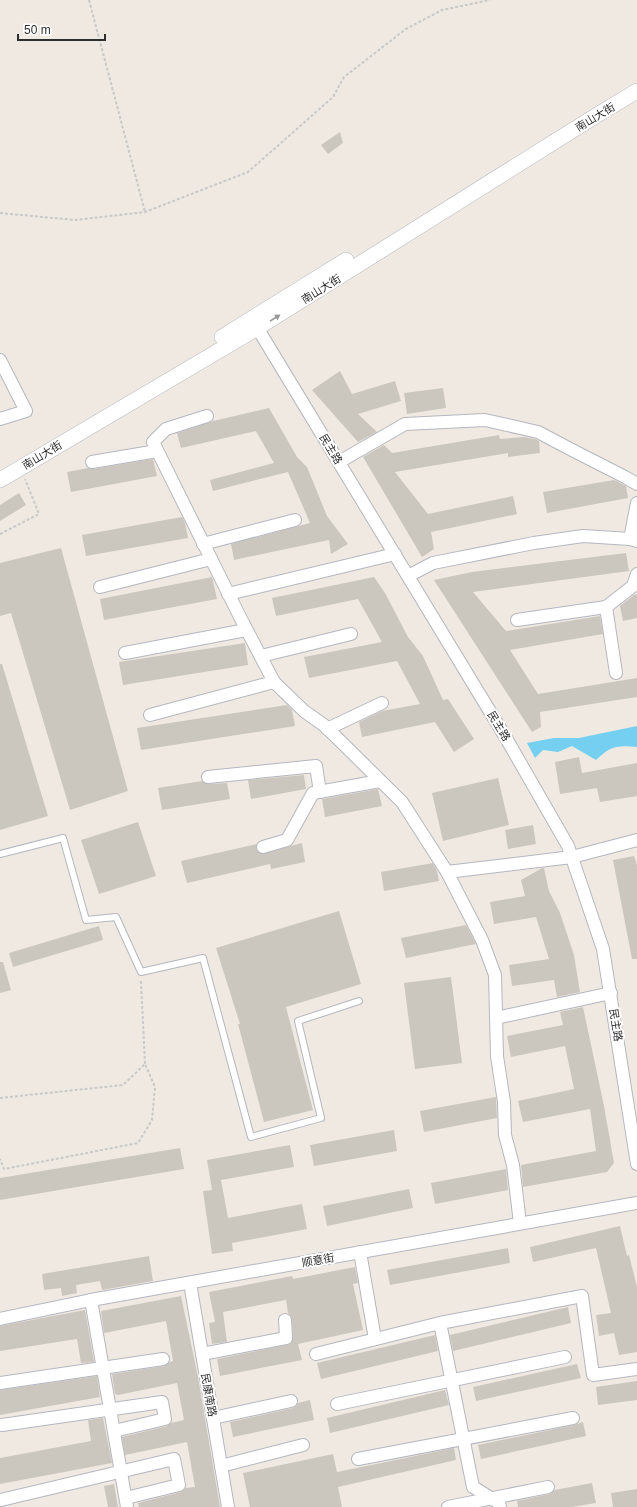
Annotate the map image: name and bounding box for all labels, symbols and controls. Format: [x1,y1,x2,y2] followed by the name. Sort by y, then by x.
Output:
[18,16,105,42] scale bar
[24,23,51,37] text: 50 m
[573,101,617,133] street label: 南山大街
[299,272,343,306] street label: 南山大街
[270,314,280,322] one-way arrow
[317,432,345,466] street label: 民主路
[20,439,64,471] street label: 南山大街
[485,709,513,743] street label: 民主路
[607,1008,625,1042] street label: 民主路
[301,1251,335,1269] street label: 顺意街
[199,1372,219,1418] street label: 民康南路

